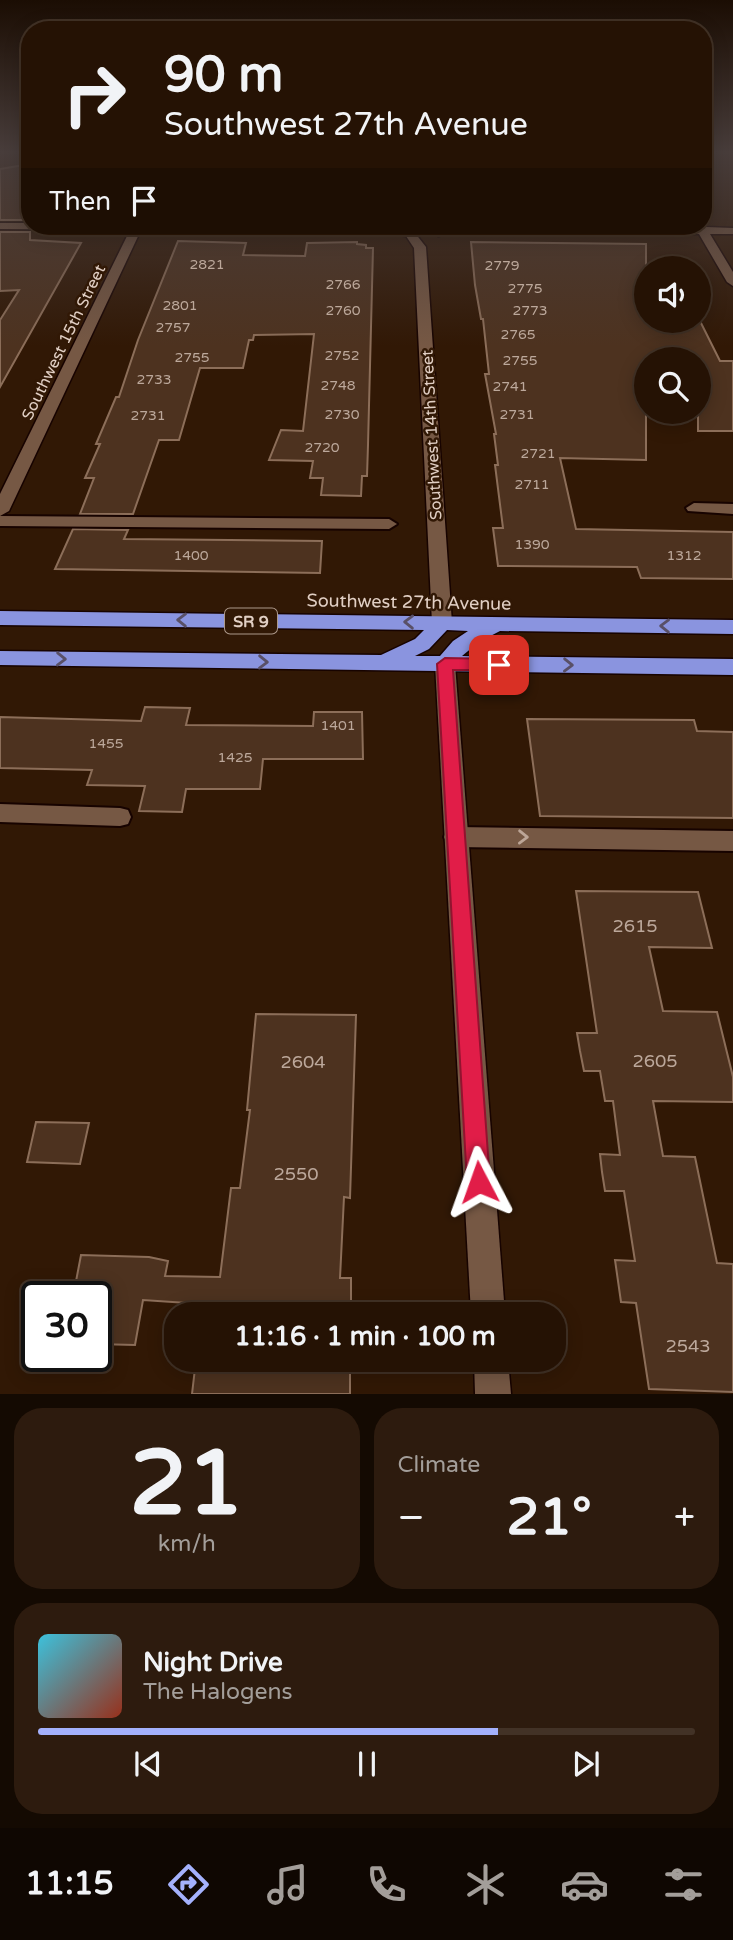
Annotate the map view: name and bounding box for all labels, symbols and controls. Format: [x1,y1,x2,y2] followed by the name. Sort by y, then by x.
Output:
[164,46,283,105] text: 90 m
[49,49,140,140] icon: right
[164,106,528,144] text: Southwest 27th Avenue
[125,182,163,220] icon: arrive
[49,186,111,217] text: Then
[189,256,225,273] house number: 2821
[634,256,711,424] map controls
[634,256,711,333] button: sound
[484,257,520,274] house number: 2779
[18,261,110,423] street label: Southwest 15th Street
[325,276,361,293] house number: 2766
[507,280,543,297] house number: 2775
[162,297,198,314] house number: 2801
[325,302,361,319] house number: 2760
[512,302,548,319] house number: 2773
[155,319,191,336] house number: 2757
[500,326,536,343] house number: 2765
[324,347,360,364] house number: 2752
[634,347,711,424] button: search
[174,349,210,366] house number: 2755
[418,349,446,521] street label: Southwest 14th Street
[502,352,538,369] house number: 2755
[136,371,172,388] house number: 2733
[320,377,356,394] house number: 2748
[492,378,528,395] house number: 2741
[324,406,360,423] house number: 2730
[499,406,535,423] house number: 2731
[130,407,166,424] house number: 2731
[304,439,340,456] house number: 2720
[520,445,556,462] house number: 2721
[514,476,550,493] house number: 2711
[514,536,550,553] house number: 1390
[173,547,209,564] house number: 1400
[666,547,702,564] house number: 1312
[306,589,512,615] street label: Southwest 27th Avenue
[225,608,277,634] road number: SR 9
[176,612,186,628] one-way arrow
[403,615,414,630] one-way arrow
[659,618,670,634] one-way arrow
[469,635,529,695] pin
[480,646,518,684] icon: arrive
[56,651,66,667] one-way arrow
[258,654,269,670] one-way arrow
[563,658,574,673] one-way arrow
[320,717,356,734] house number: 1401
[88,735,124,752] house number: 1455
[217,749,253,766] house number: 1425
[519,829,529,845] one-way arrow
[612,915,658,937] house number: 2615
[632,1050,678,1072] house number: 2605
[280,1051,326,1073] house number: 2604
[442,1145,516,1219] position arrow
[273,1163,319,1185] house number: 2550
[21,1281,112,1372] speed limit sign: 30
[234,1321,496,1352] text: 11:16 · 1 min · 100 m
[665,1335,711,1357] house number: 2543
[130,1429,244,1539] text: 21
[398,1451,480,1479] text: Climate
[507,1486,592,1549] text: 21°
[398,1495,425,1541] text: −
[674,1495,695,1541] text: +
[158,1530,216,1558] text: km/h
[143,1647,283,1678] text: Night Drive
[143,1678,292,1706] text: The Halogens
[129,1745,167,1783] icon: previous
[348,1745,386,1783] icon: pause
[567,1745,605,1783] icon: next
[164,1860,213,1909] icon: directions
[263,1860,312,1909] icon: music
[362,1860,411,1909] icon: phone
[461,1860,510,1909] icon: climate
[560,1860,609,1909] icon: car
[659,1860,708,1909] icon: filters
[25,1865,114,1903] text: 11:15

